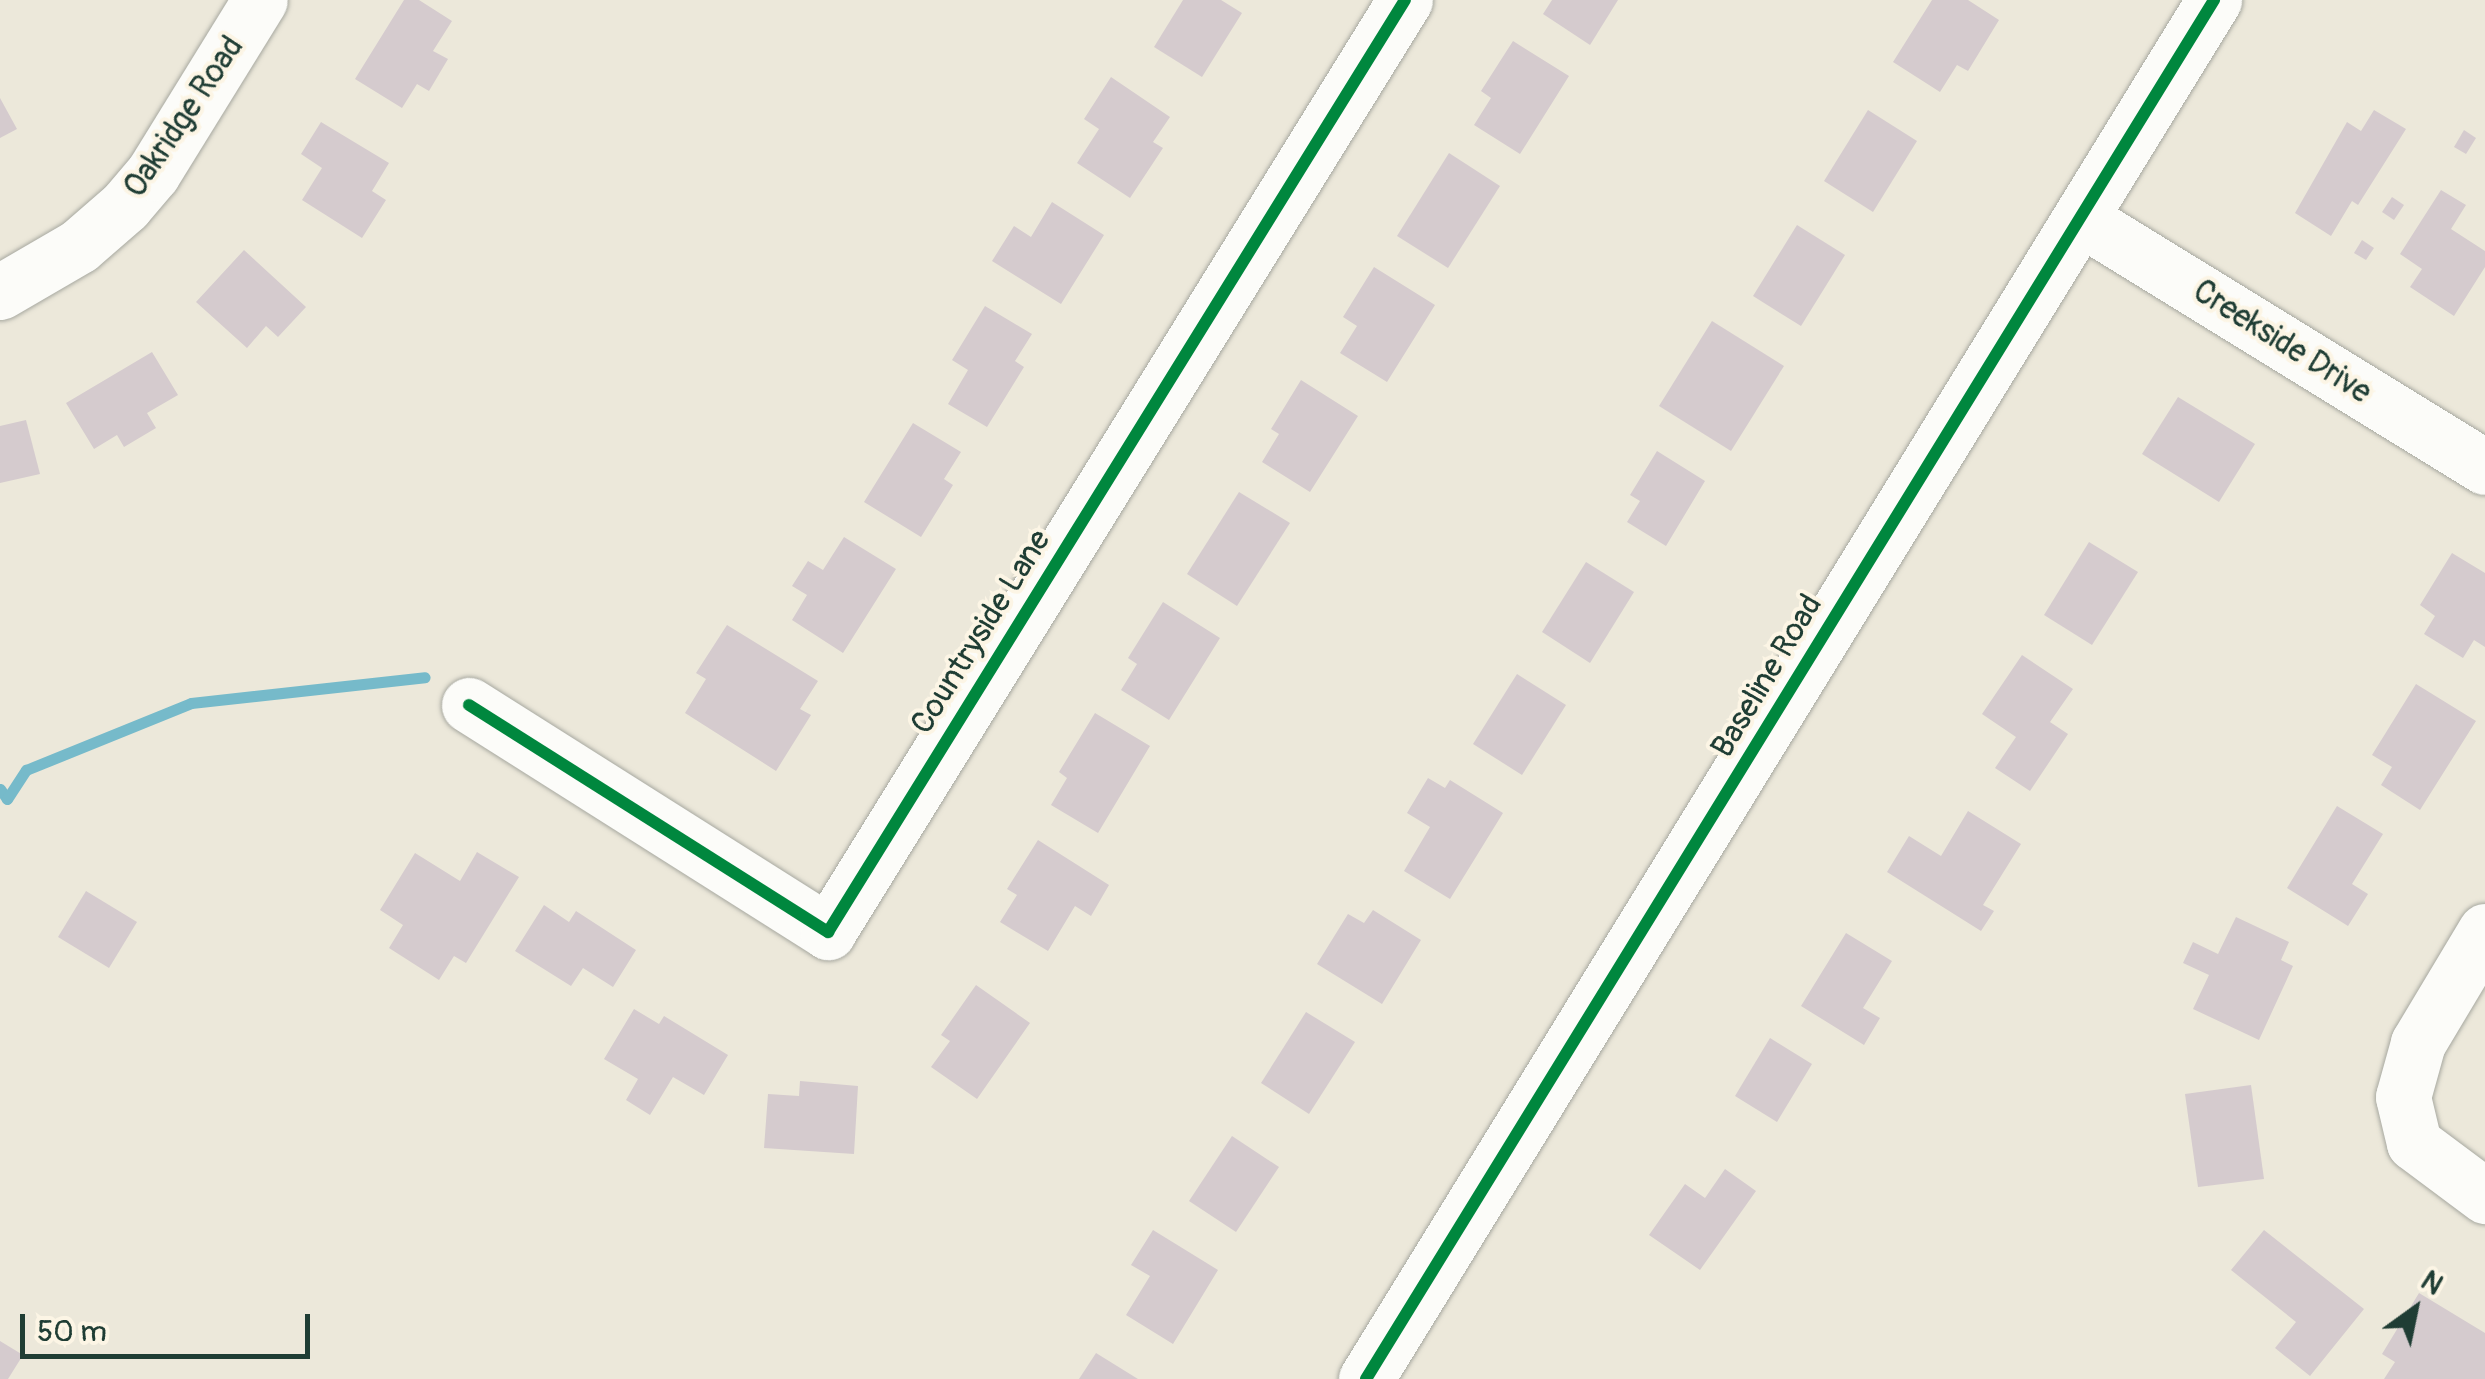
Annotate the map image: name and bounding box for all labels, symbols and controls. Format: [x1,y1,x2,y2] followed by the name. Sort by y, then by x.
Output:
[116,29,252,205] street label: Oakridge Road
[2186,272,2378,412] street label: Creekside Drive
[903,523,1059,741] street label: Countryside Lane
[1703,588,1831,764] street label: Baseline Road
[2365,1259,2465,1359] north arrow
[2414,1264,2449,1303] text: N
[25,1294,315,1356] scale bar
[37,1313,107,1350] text: 50 m

